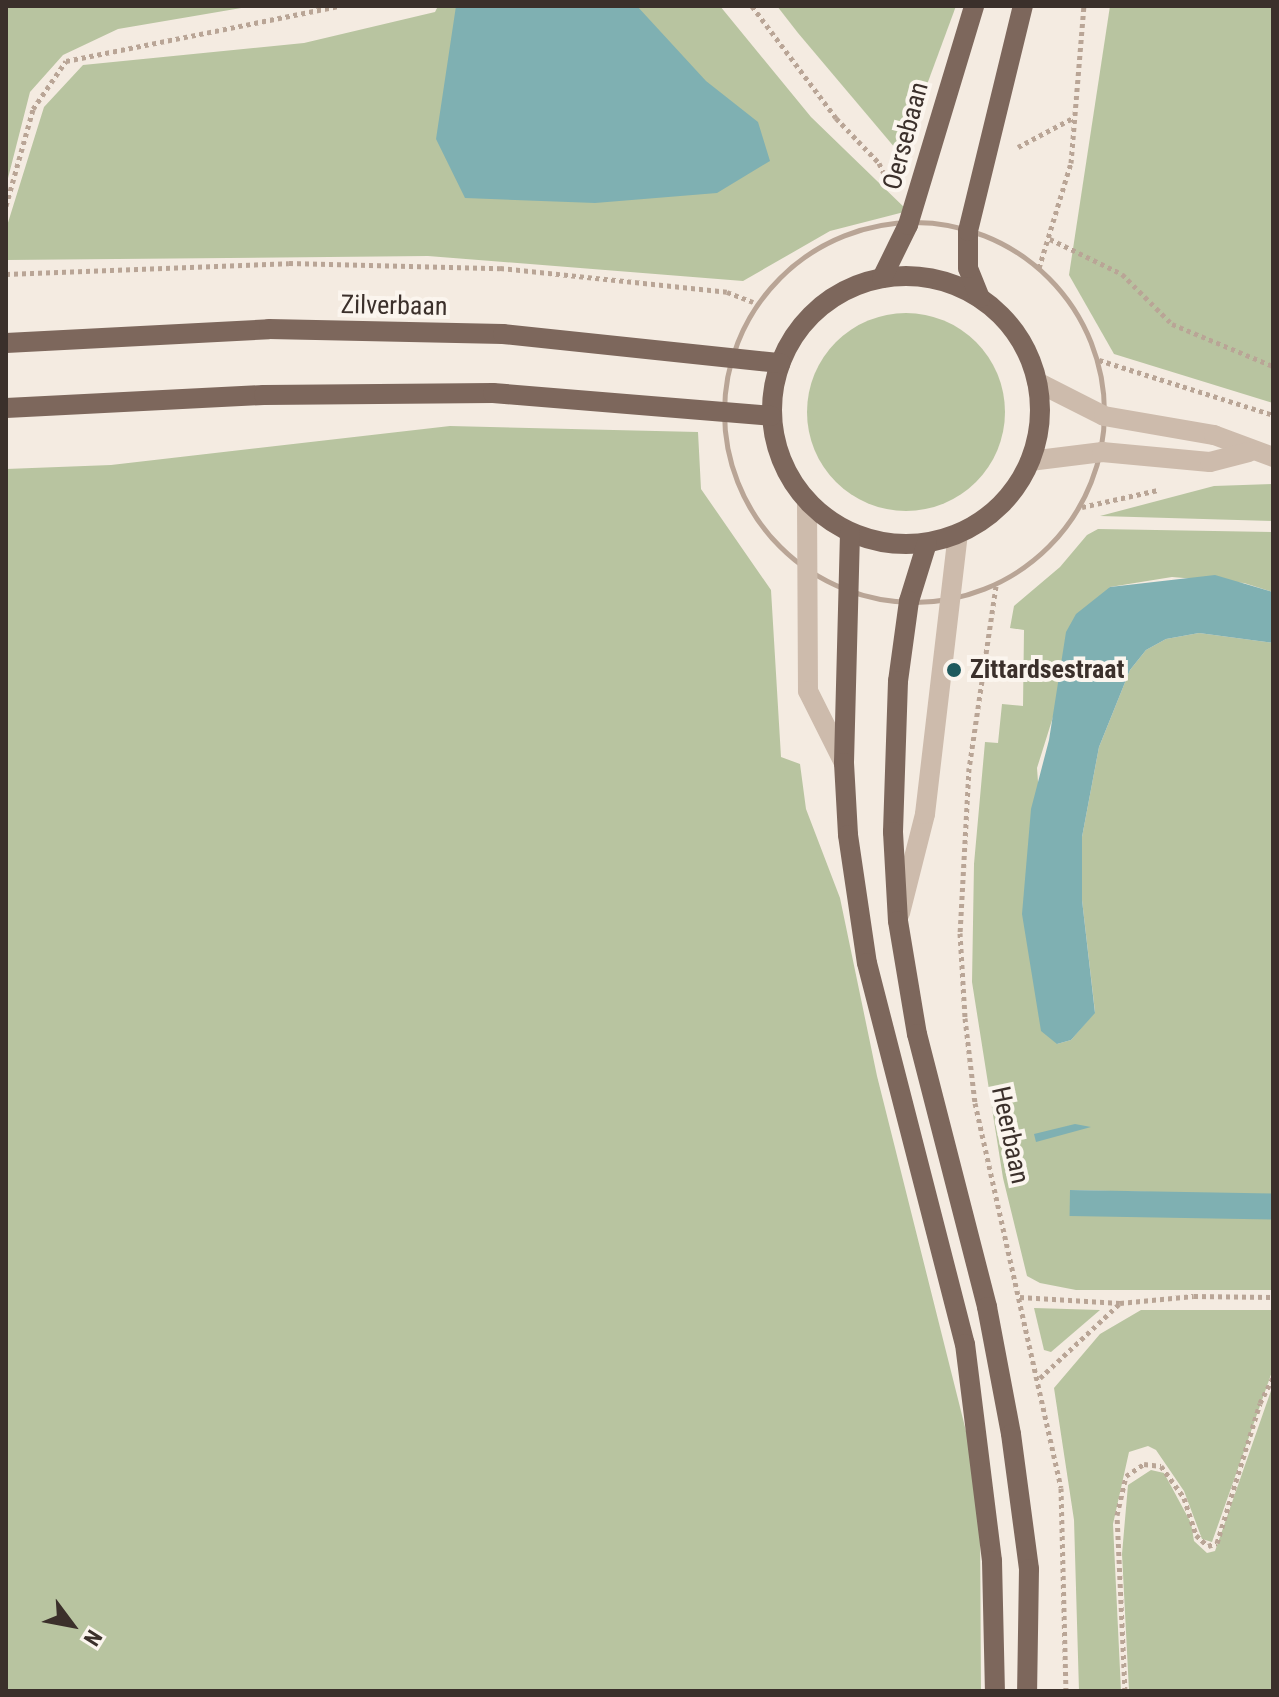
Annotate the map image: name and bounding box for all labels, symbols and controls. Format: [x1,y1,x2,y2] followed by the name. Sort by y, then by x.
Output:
[877,79,935,193] street label: Oersebaan
[340,289,448,323] street label: Zilverbaan
[970,654,1125,686] place label: Zittardsestraat
[945,661,963,679] marker: Zittardsestraat
[984,1083,1036,1187] street label: Heerbaan
[32,1585,112,1665] north arrow
[79,1626,107,1650] text: N

